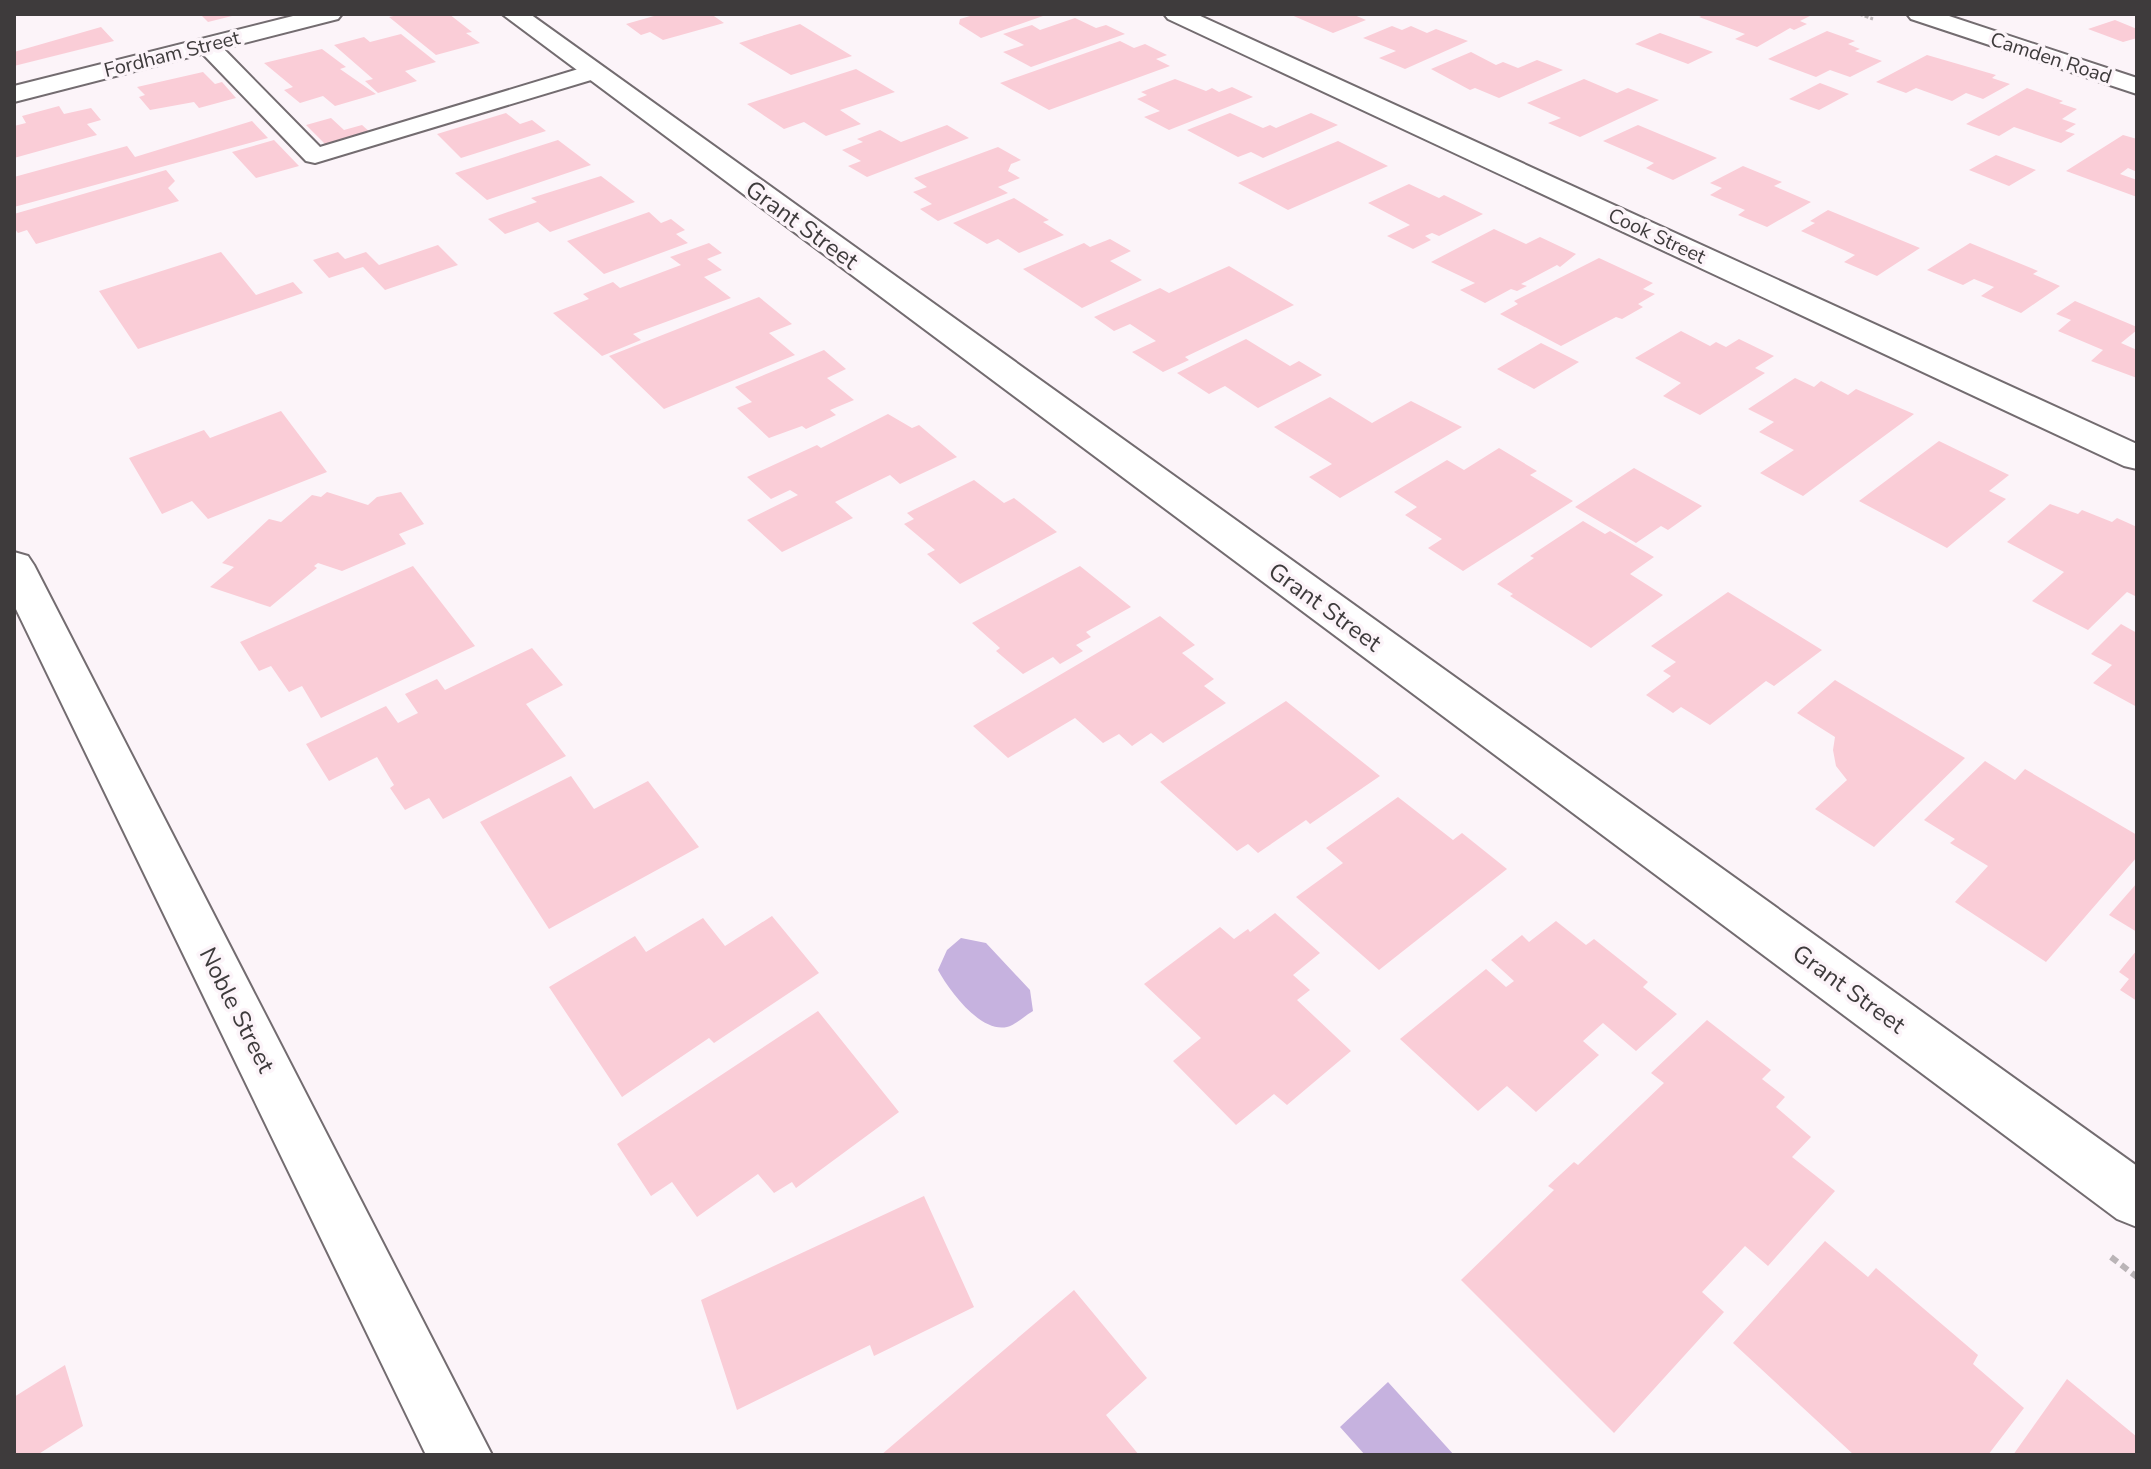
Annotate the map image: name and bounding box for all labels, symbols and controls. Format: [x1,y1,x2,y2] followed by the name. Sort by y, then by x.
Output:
[101,24,244,84] street label: Fordham Street
[1987,26,2115,90] street label: Camden Road
[739,173,865,277] street label: Grant Street
[1604,202,1711,271] street label: Cook Street
[1262,555,1388,659] street label: Grant Street
[1786,937,1912,1041] street label: Grant Street
[192,942,283,1079] street label: Noble Street

